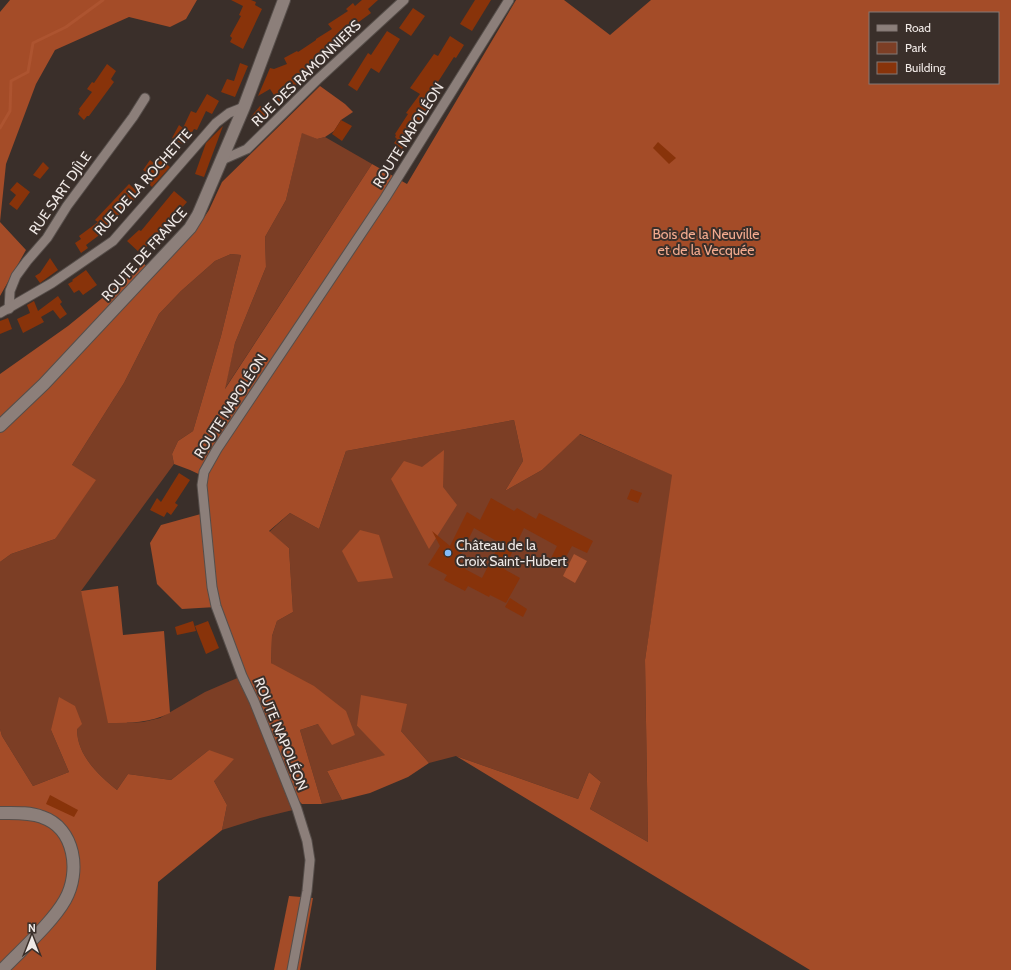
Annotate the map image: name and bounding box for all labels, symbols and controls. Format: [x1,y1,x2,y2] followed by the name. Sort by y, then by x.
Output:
[869,12,999,84] legend
[247,16,365,130] street label: RUE DES RAMONNIERS
[905,20,931,35] text: Road
[905,40,927,55] text: Park
[905,60,947,75] text: Building
[369,79,447,191] street label: ROUTE NAPOLÉON
[90,125,196,239] street label: RUE DE LA ROCHETTE
[25,148,95,238] street label: RUE SART DJÎLE
[97,203,191,304] street label: ROUTE DE FRANCE
[653,225,759,259] park label: Bois de la Neuville et de la Vecquée
[190,351,270,461] street label: ROUTE NAPOLÉON
[456,536,567,570] place label: Château de la Croix Saint-Hubert
[443,548,453,558] marker: Château de la Croix Saint-Hubert
[250,675,312,793] street label: ROUTE NAPOLÉON
[12,918,52,958] north arrow
[28,921,36,935] text: N

